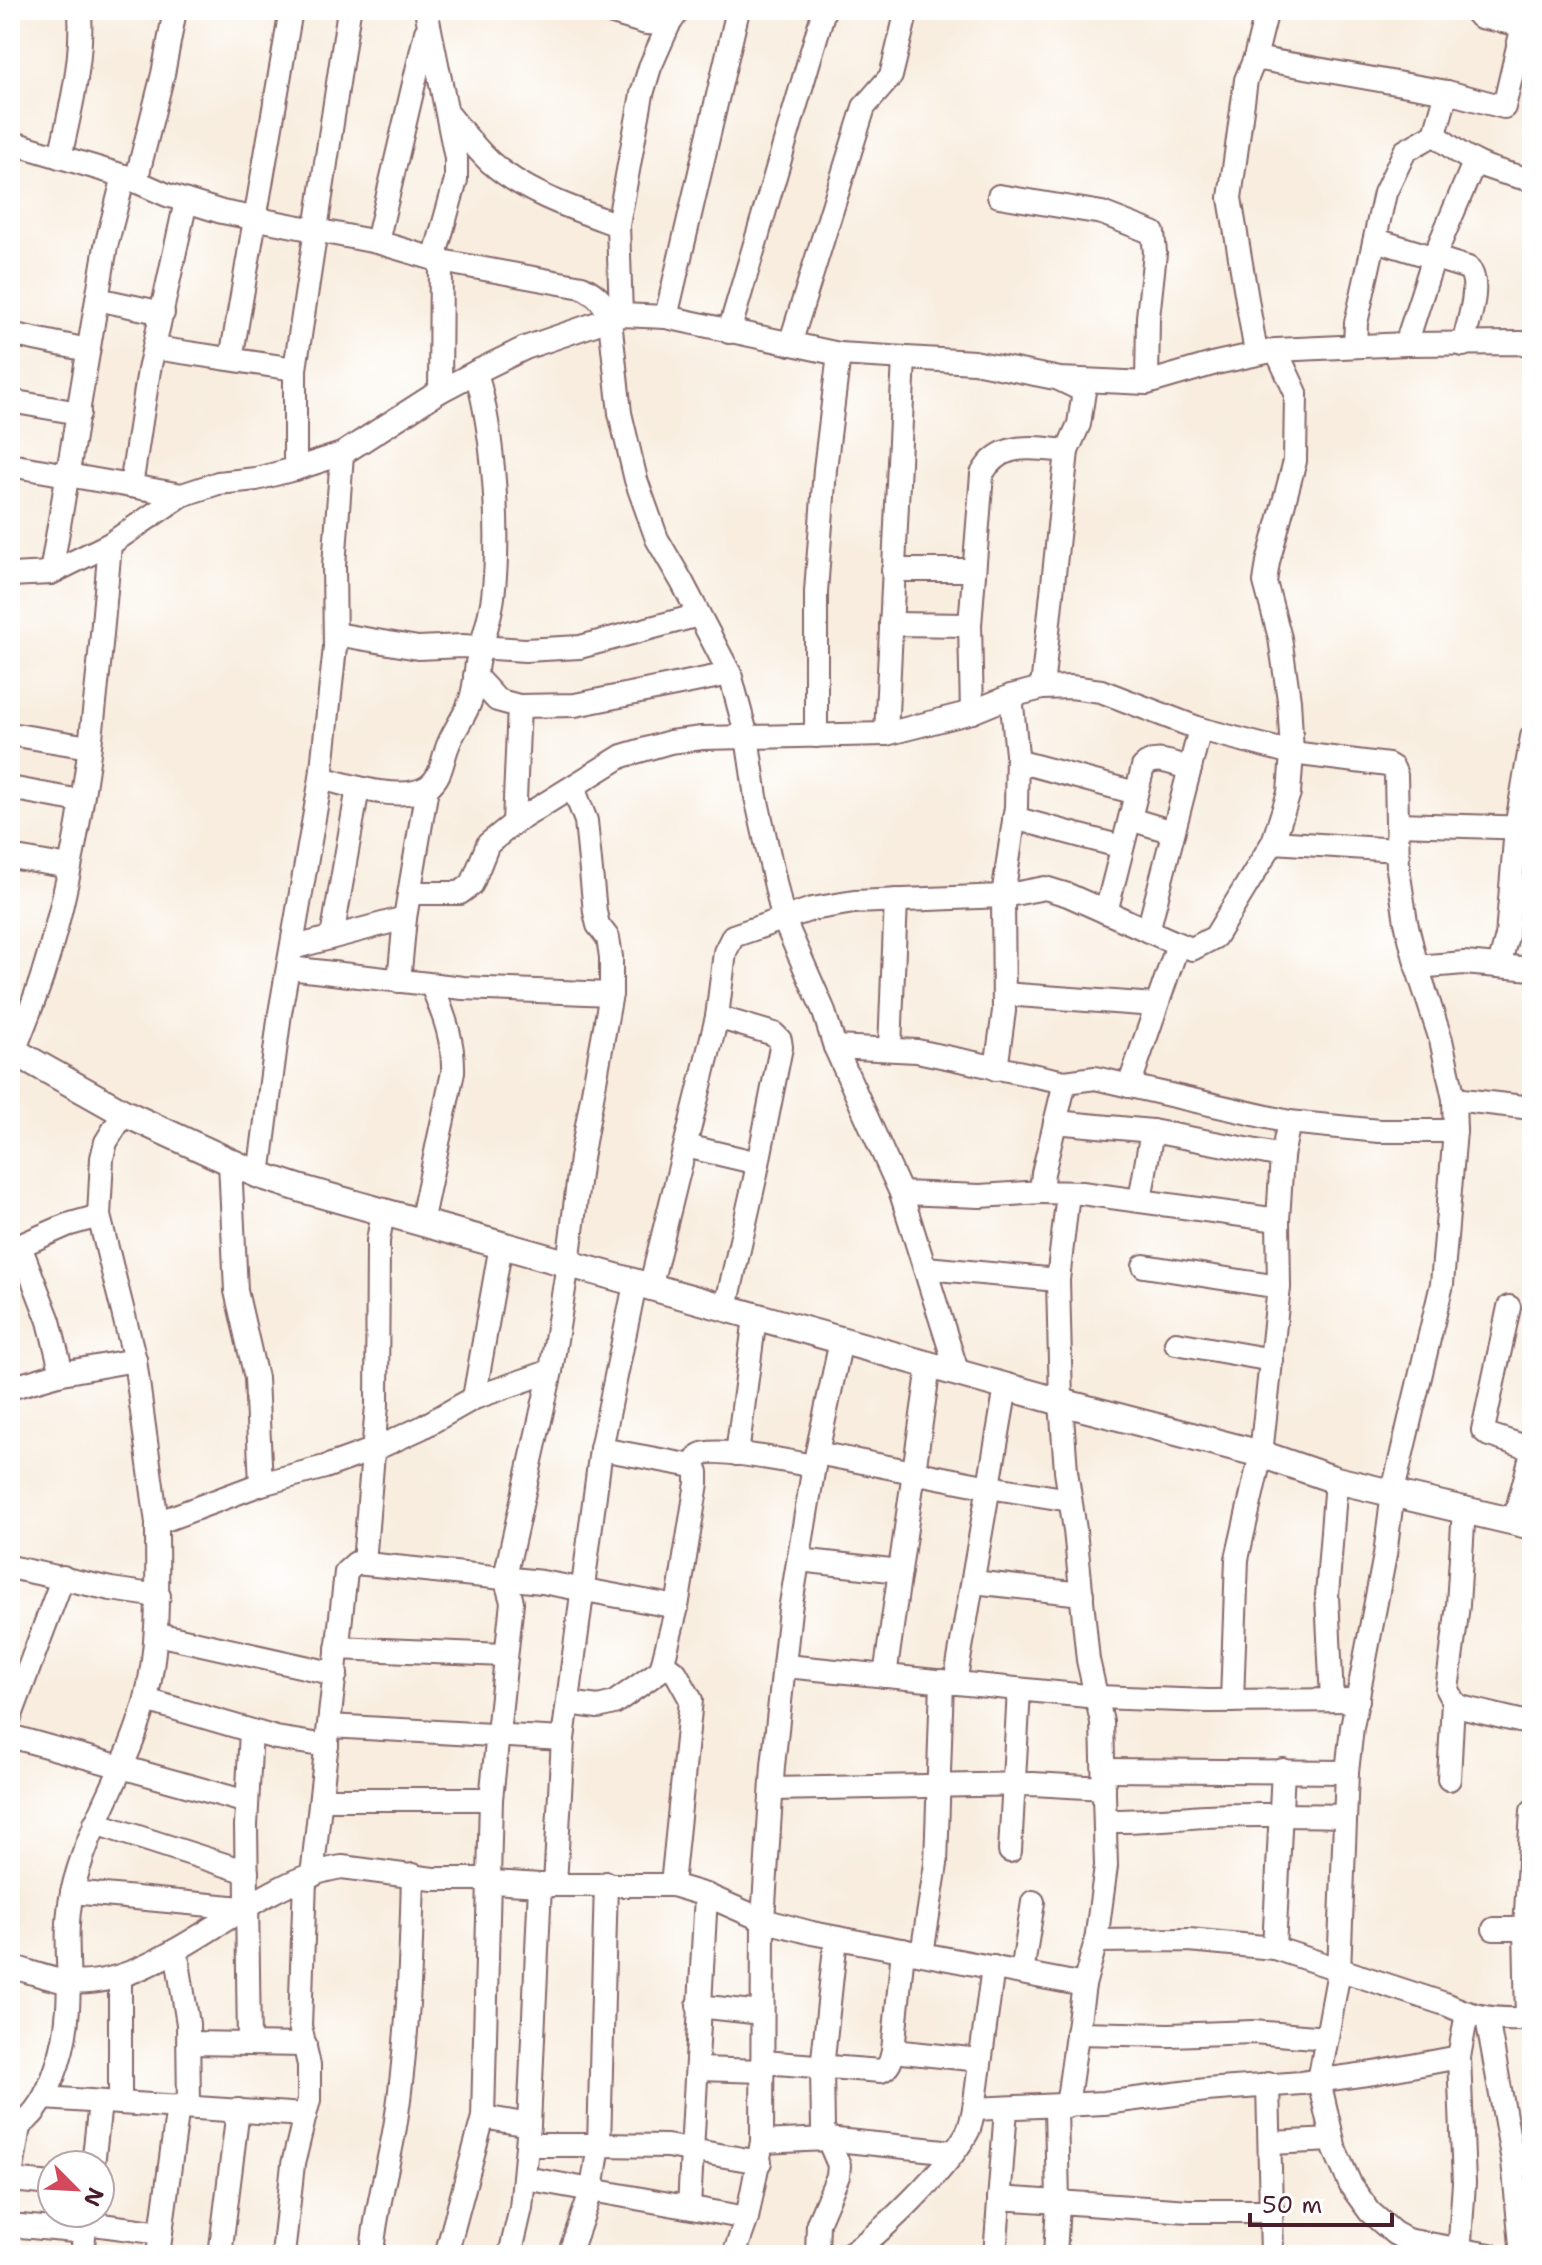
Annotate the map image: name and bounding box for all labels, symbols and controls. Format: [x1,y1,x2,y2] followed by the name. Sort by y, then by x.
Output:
[36,2149,116,2229] north arrow
[1250,2177,1392,2227] scale bar
[77,2183,111,2211] text: N
[1262,2189,1322,2221] text: 50 m

